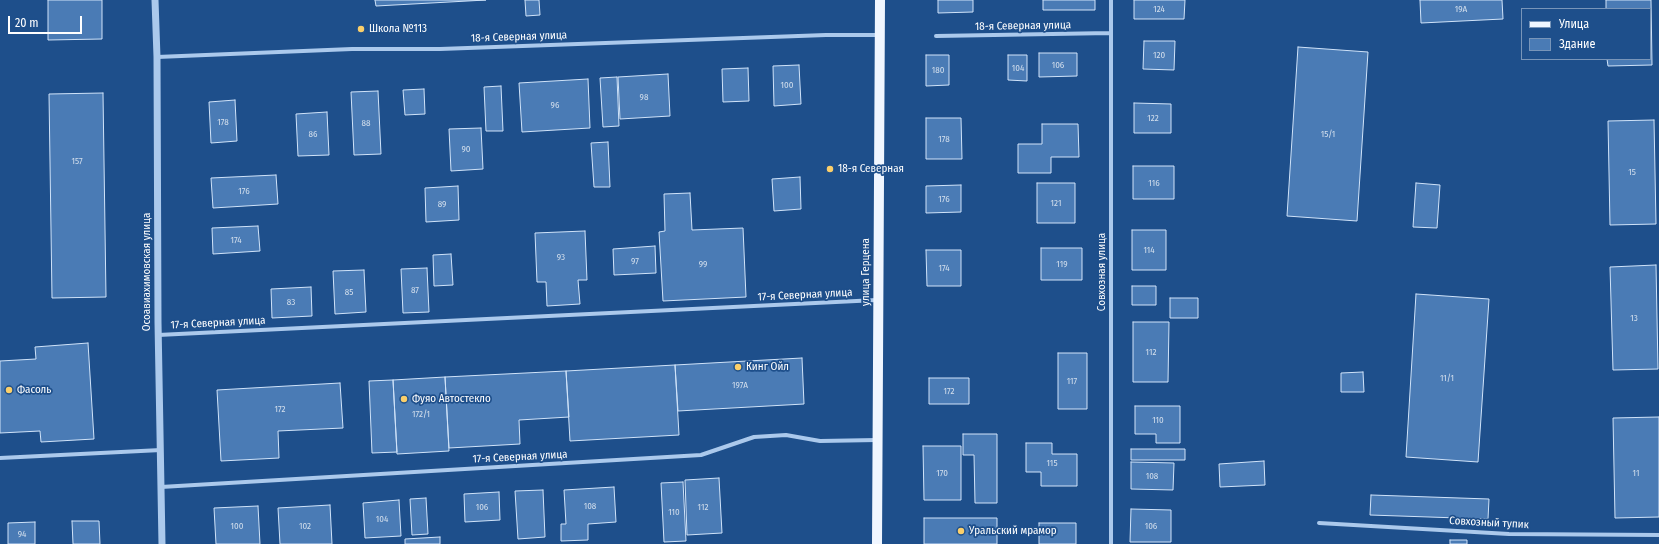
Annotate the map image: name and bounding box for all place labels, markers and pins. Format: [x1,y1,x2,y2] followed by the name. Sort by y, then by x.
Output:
[369,22,427,36] place label: Школа №113
[356,24,366,34] marker: Школа №113
[838,162,904,176] place label: 18-я Северная
[825,164,835,174] marker: 18-я Северная
[746,360,789,374] place label: Кинг Ойл
[733,362,743,372] marker: Кинг Ойл
[17,383,51,397] place label: Фасоль
[4,385,14,395] marker: Фасоль
[412,392,491,406] place label: Фуяо Автостекло
[399,394,409,404] marker: Фуяо Автостекло
[969,524,1057,538] place label: Уральский мрамор
[956,526,966,536] marker: Уральский мрамор

